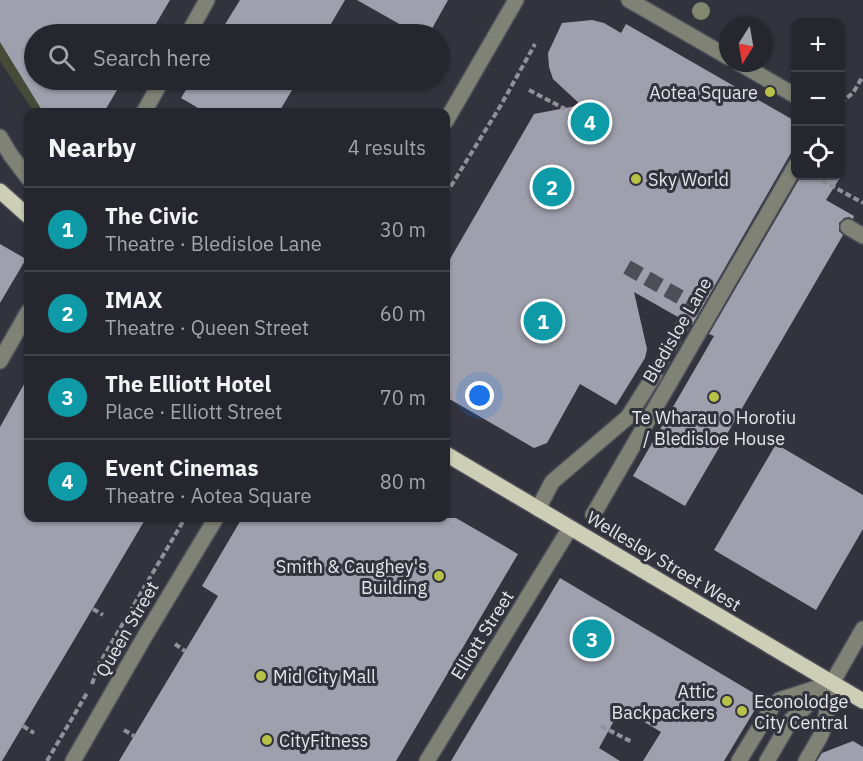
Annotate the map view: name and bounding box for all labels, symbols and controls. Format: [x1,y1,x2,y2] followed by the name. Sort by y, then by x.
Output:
[719,18,773,72] north arrow
[791,18,845,180] map controls
[791,18,845,72] button: +
[24,24,450,90] search box
[45,41,78,74] icon: search
[93,43,211,72] text: Search here
[791,72,845,126] button: −
[649,81,758,104] place label: Aotea Square
[763,85,777,99] marker: Aotea Square
[570,100,610,144] pin: 4
[791,126,845,180] button: locate
[48,130,136,164] text: Nearby
[348,134,426,161] text: 4 results
[532,164,572,210] pin: 2
[648,168,729,191] place label: Sky World
[629,172,643,186] marker: Sky World
[105,201,199,230] text: The Civic
[62,216,74,243] text: 1
[380,216,426,243] text: 30 m
[105,230,322,257] text: Theatre · Bledisloe Lane
[638,273,717,387] street label: Bledisloe Lane
[105,285,163,314] text: IMAX
[524,298,562,344] pin: 1
[62,300,74,327] text: 2
[380,300,426,327] text: 60 m
[105,314,309,341] text: Theatre · Queen Street
[105,369,271,398] text: The Elliott Hotel
[465,381,494,410] your location
[62,384,74,411] text: 3
[380,384,426,411] text: 70 m
[707,390,721,404] marker: Te Wharau o Horotiu / Bledisloe House
[105,398,282,425] text: Place · Elliott Street
[632,406,796,450] place label: Te Wharau o Horotiu / Bledisloe House
[105,453,258,482] text: Event Cinemas
[62,468,74,495] text: 4
[380,468,426,495] text: 80 m
[105,482,311,509] text: Theatre · Aotea Square
[583,506,745,616] street label: Wellesley Street West
[276,555,427,599] place label: Smith & Caughey's Building
[432,569,446,583] marker: Smith & Caughey's Building
[90,577,164,681] street label: Queen Street
[446,586,518,684] street label: Elliott Street
[572,616,612,662] pin: 3
[273,665,376,688] place label: Mid City Mall
[254,669,268,683] marker: Mid City Mall
[612,680,715,724] place label: Attic Backpackers
[754,690,848,734] place label: Econolodge City Central
[720,694,734,708] marker: Attic Backpackers
[735,704,749,718] marker: Econolodge City Central
[279,729,368,752] place label: CityFitness
[260,733,274,747] marker: CityFitness

